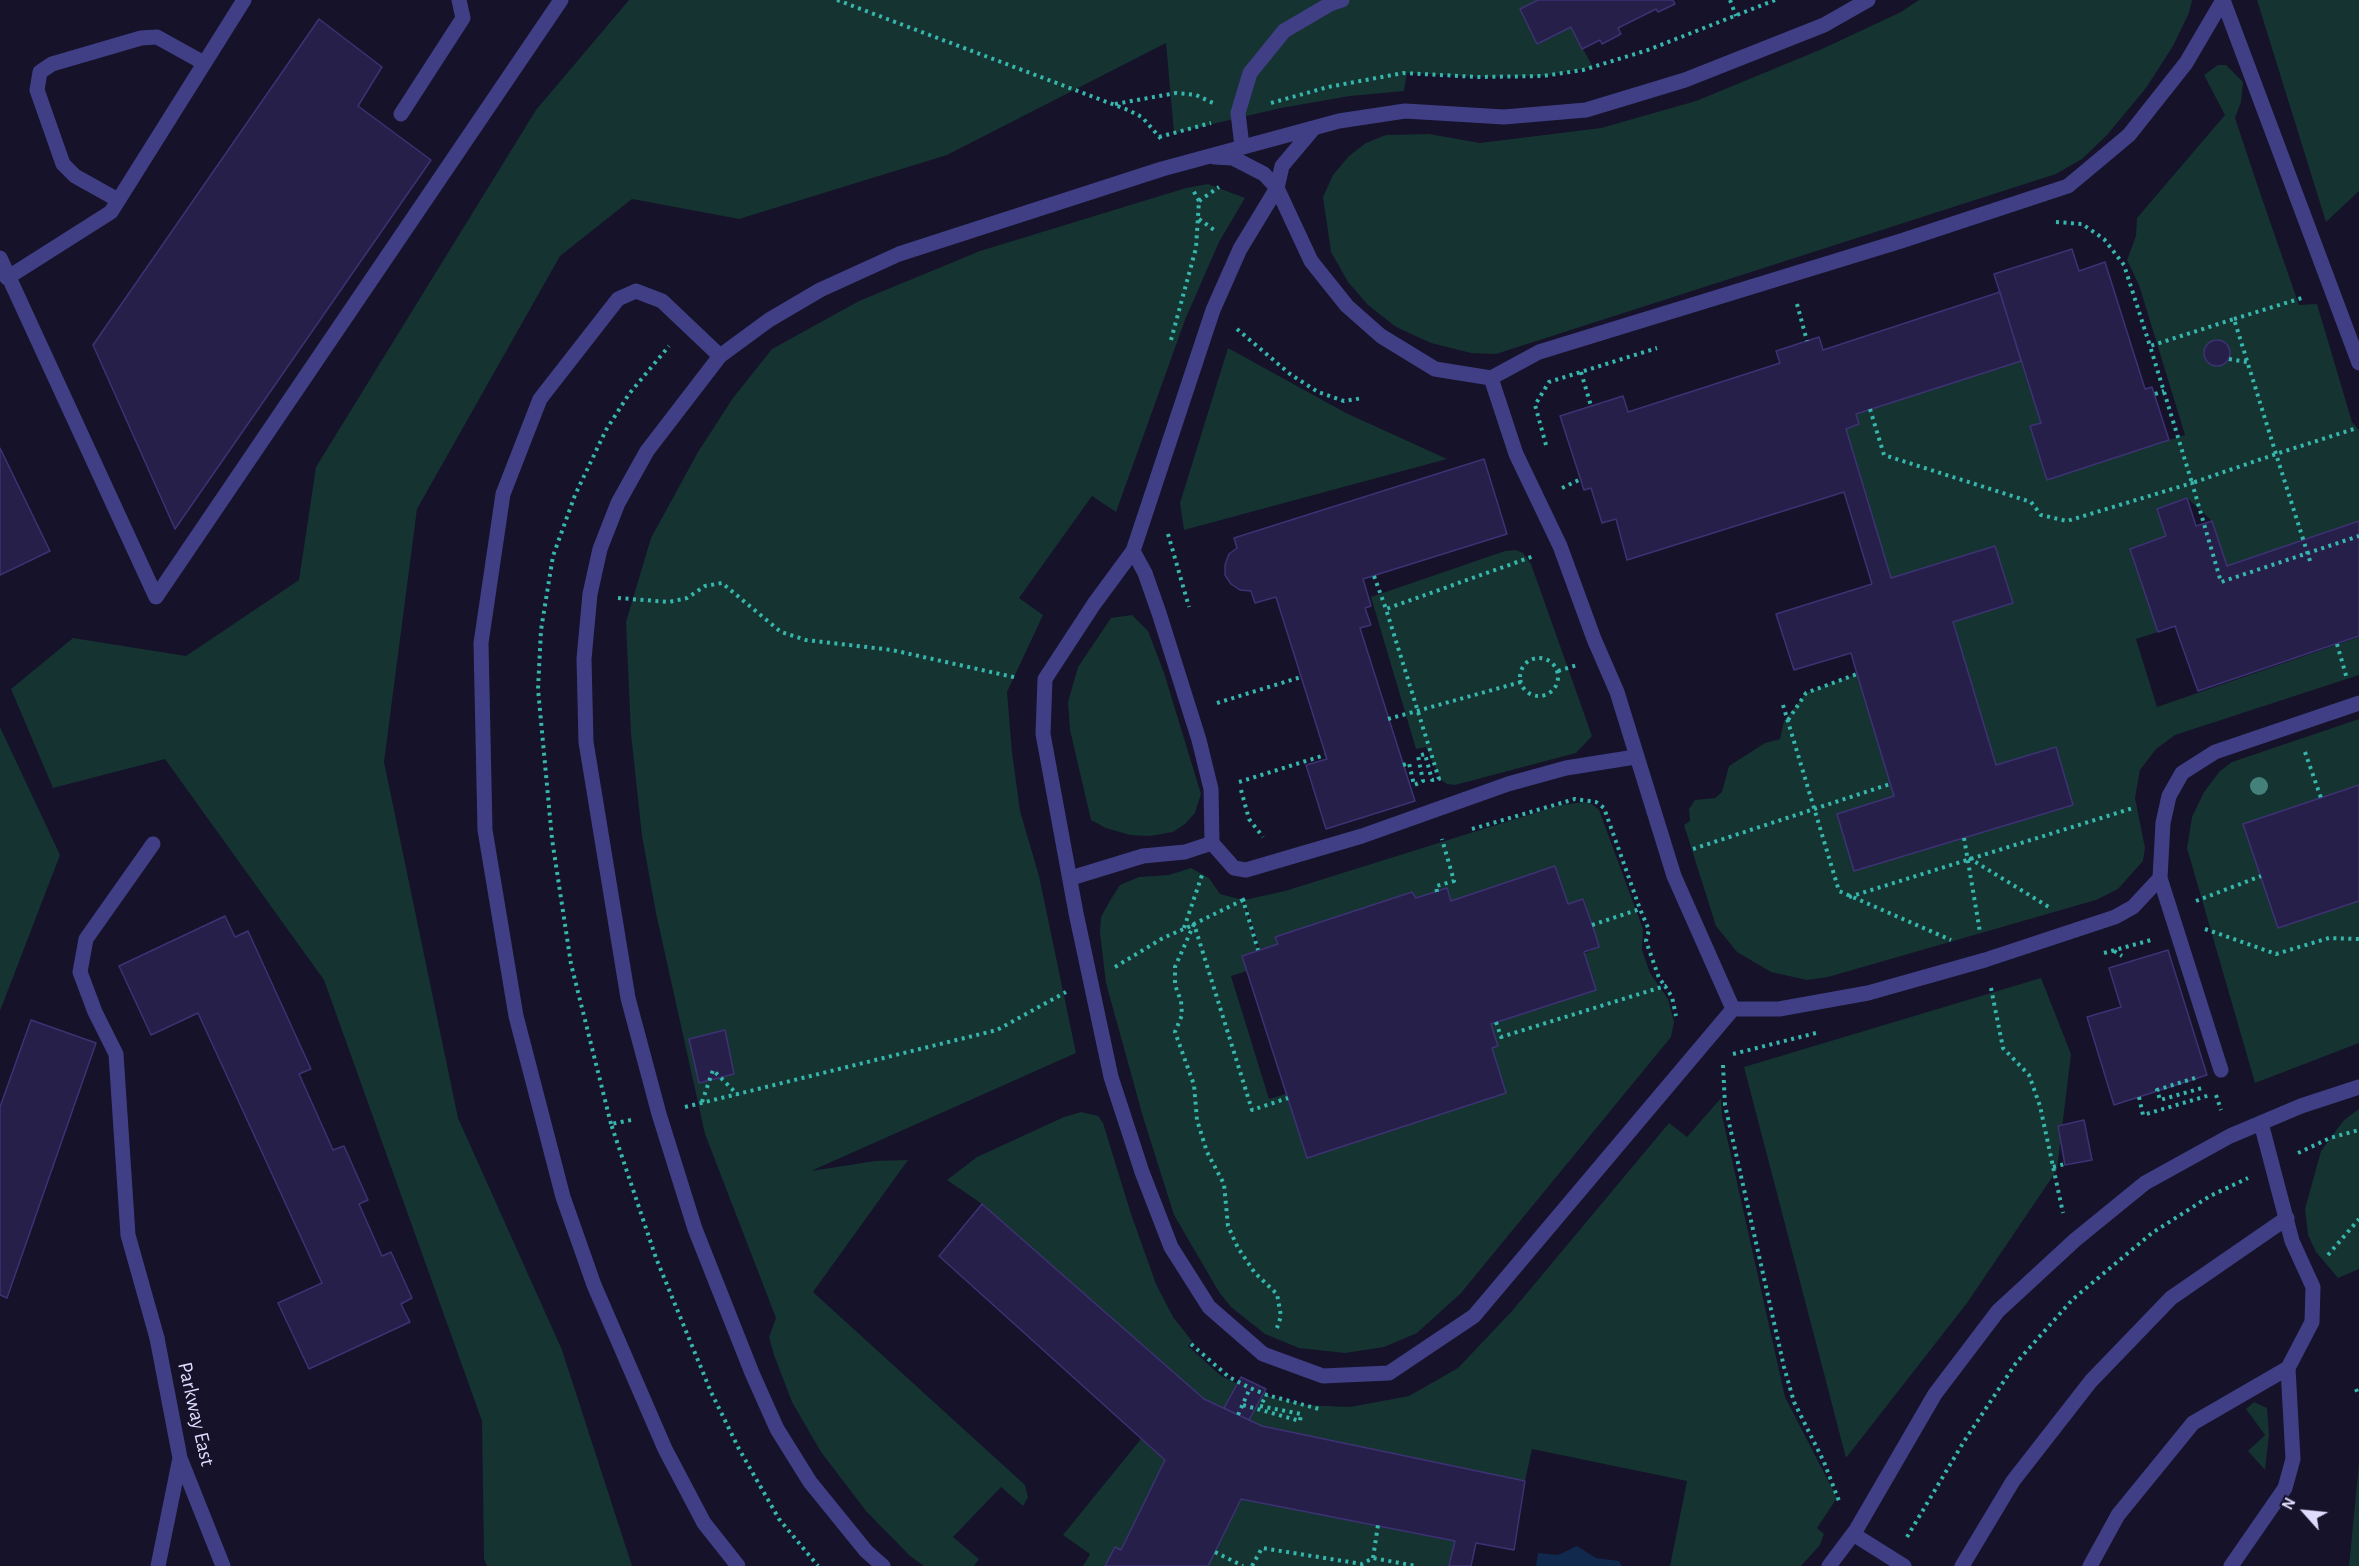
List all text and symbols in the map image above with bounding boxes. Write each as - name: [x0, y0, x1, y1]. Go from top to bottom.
- street label: Parkway East: [172, 1360, 220, 1468]
- north arrow: [2275, 1482, 2335, 1542]
- text: N: [2279, 1495, 2299, 1512]

